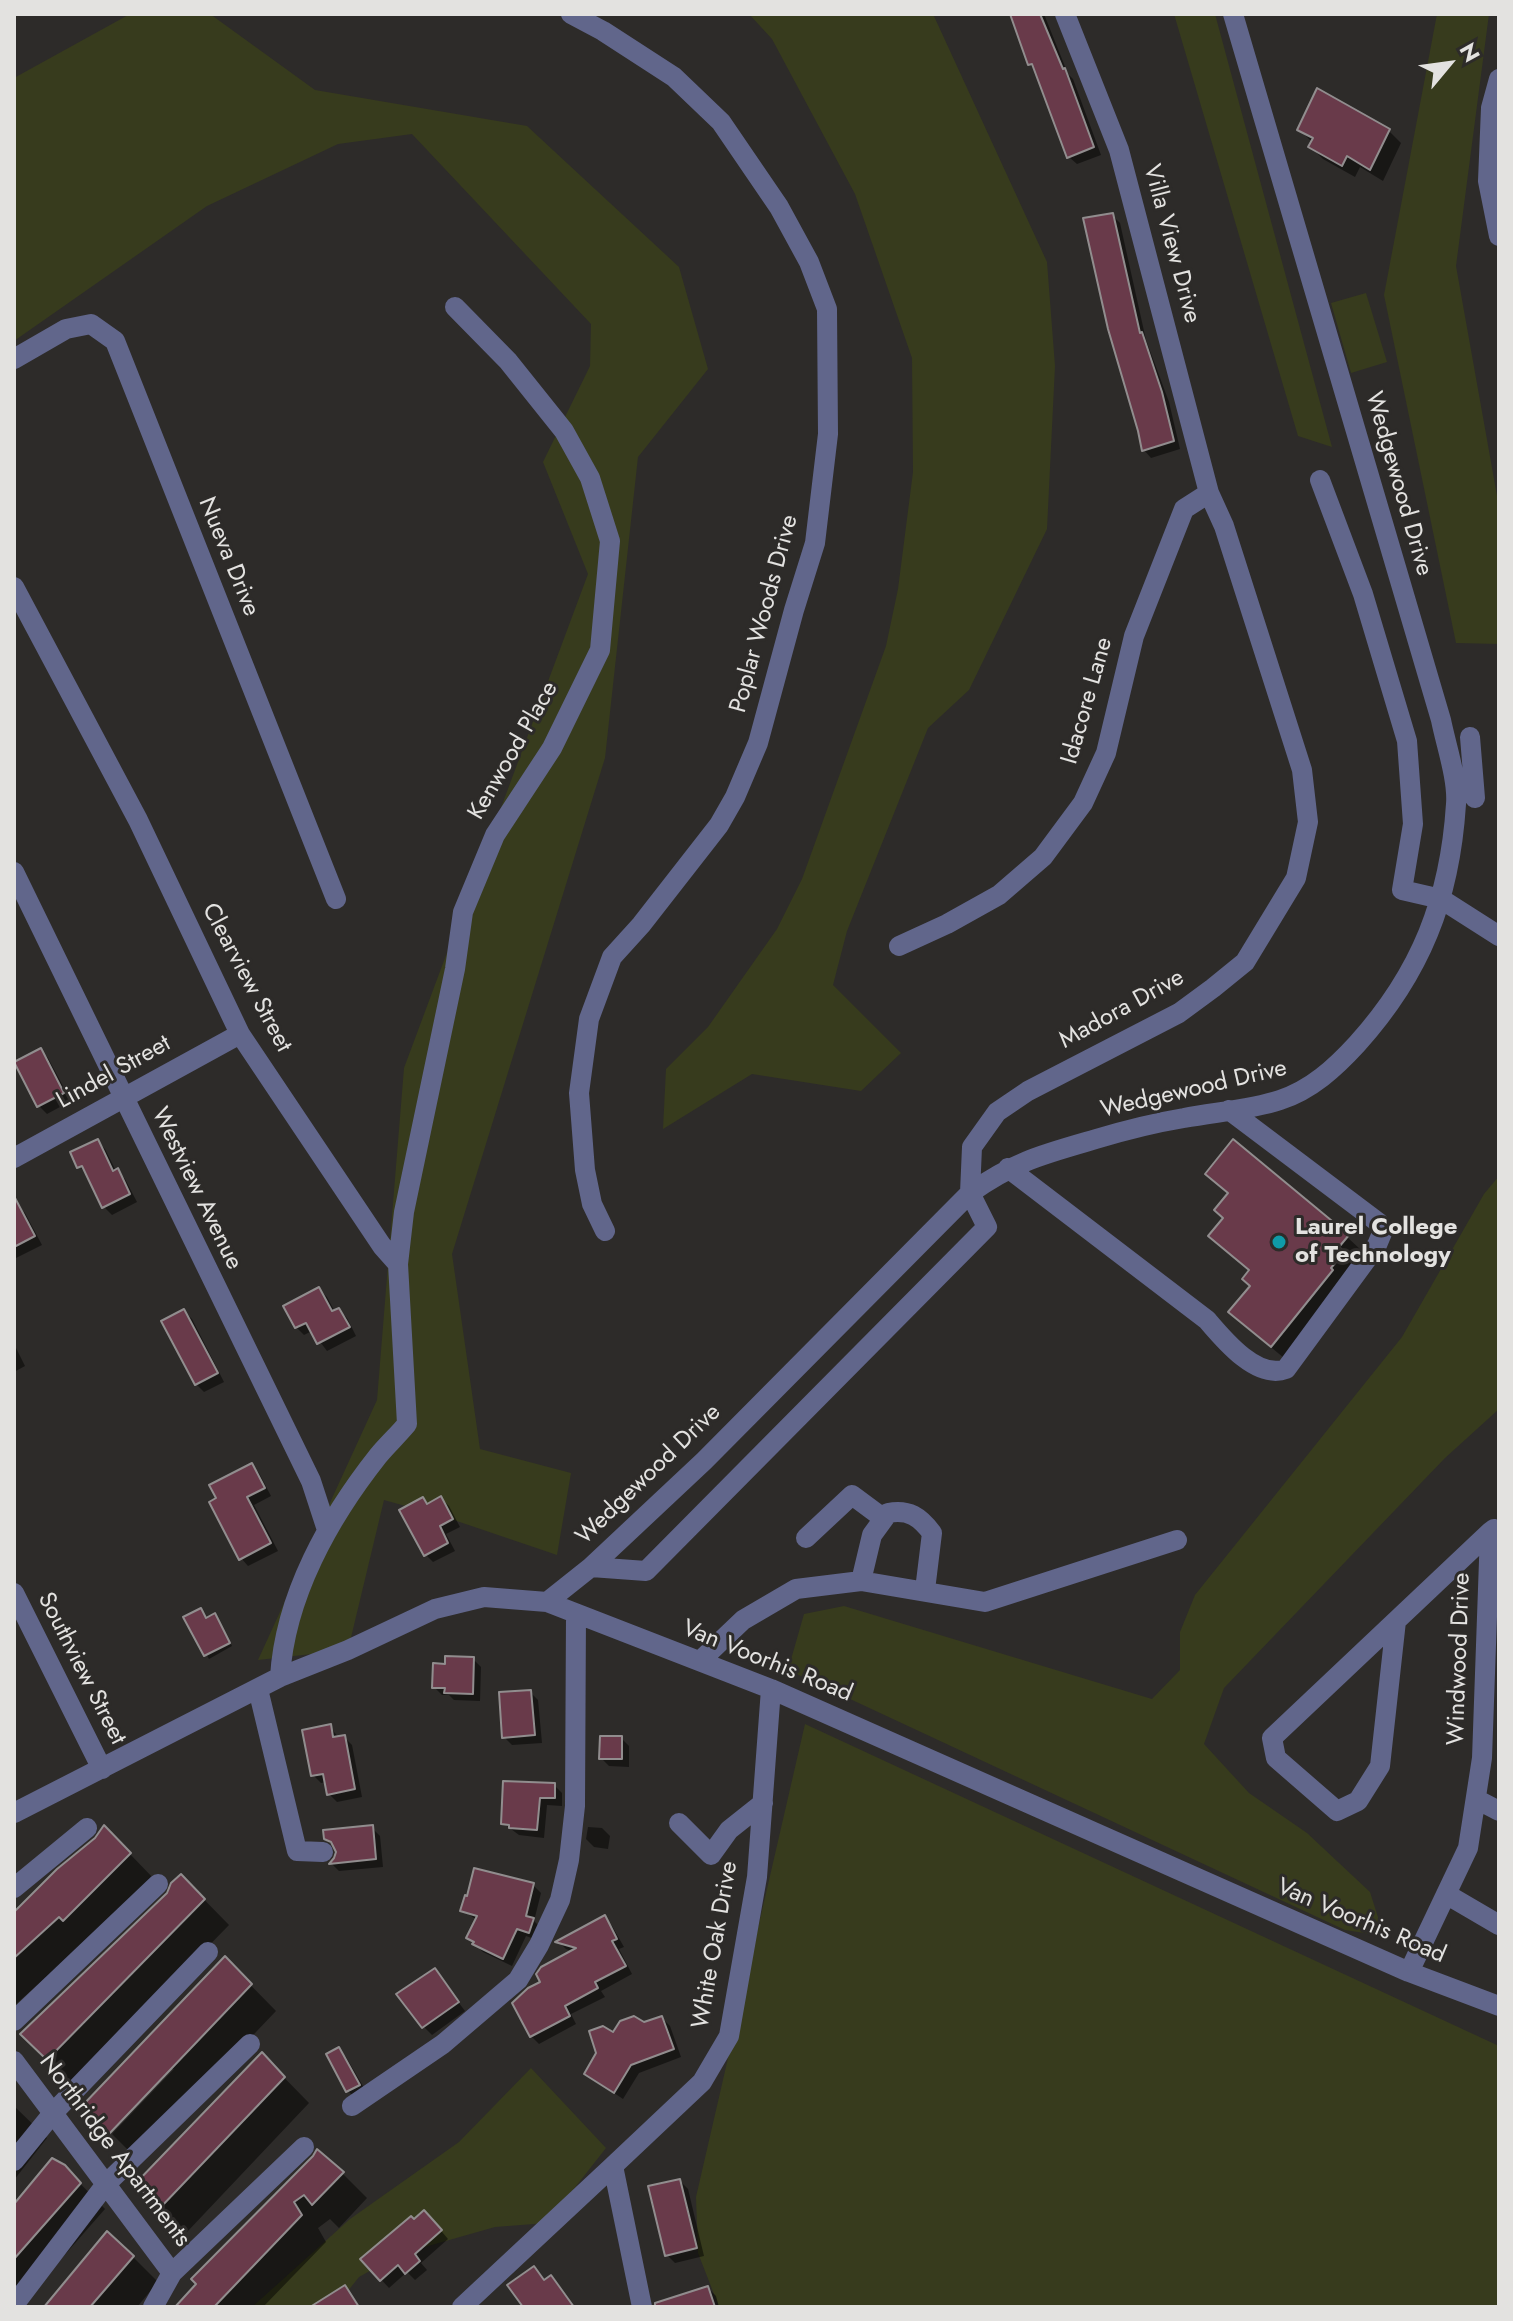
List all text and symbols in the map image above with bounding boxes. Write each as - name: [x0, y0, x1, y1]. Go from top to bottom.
- north arrow: [1409, 24, 1489, 104]
- text: N: [1452, 37, 1488, 68]
- street label: Villa View Drive: [1136, 162, 1206, 326]
- street label: Wedgewood Drive: [1358, 389, 1438, 579]
- street label: Nueva Drive: [191, 493, 265, 621]
- street label: Poplar Woods Drive: [725, 512, 805, 716]
- street label: Idacore Lane: [1056, 634, 1120, 768]
- street label: Kenwood Place: [463, 677, 565, 825]
- street label: Clearview Street: [195, 899, 297, 1057]
- street label: Madora Drive: [1055, 964, 1189, 1056]
- street label: Lindel Street: [52, 1030, 176, 1116]
- street label: Wedgewood Drive: [1098, 1055, 1290, 1125]
- street label: Westview Avenue: [144, 1103, 248, 1275]
- place label: Laurel College of Technology: [1295, 1214, 1457, 1270]
- marker: Laurel College of Technology: [1270, 1233, 1288, 1251]
- street label: Wedgewood Drive: [571, 1399, 727, 1551]
- street label: Windwood Drive: [1443, 1572, 1477, 1746]
- street label: Southview Street: [30, 1588, 132, 1750]
- street label: Van Voorhis Road: [678, 1615, 856, 1709]
- street label: White Oak Drive: [687, 1859, 745, 2031]
- street label: Van Voorhis Road: [1272, 1873, 1450, 1971]
- street label: Northridge Apartments: [32, 2049, 196, 2253]

